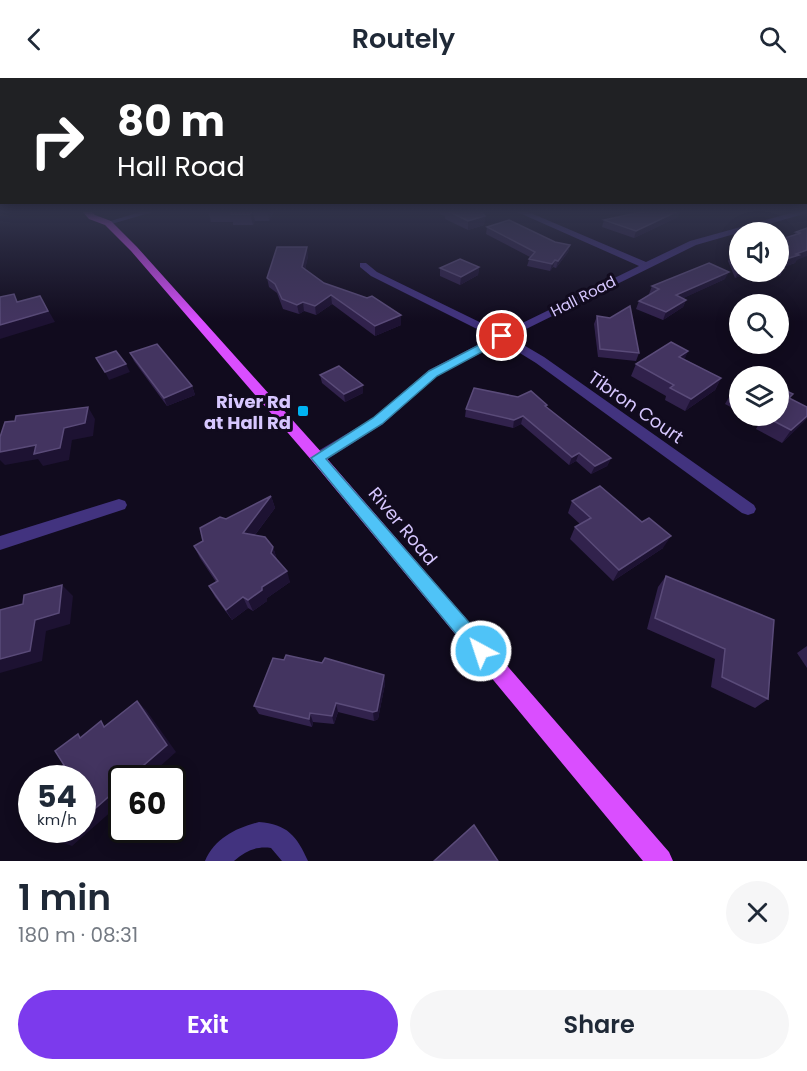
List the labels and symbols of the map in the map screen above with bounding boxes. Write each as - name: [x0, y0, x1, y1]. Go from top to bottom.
- street label: Hall Road: [547, 271, 619, 321]
- pin: [476, 310, 527, 361]
- street label: Tibron Court: [583, 365, 689, 449]
- place label: River Rd at Hall Rd: [204, 389, 291, 435]
- marker: River Rd at Hall Rd: [296, 404, 310, 418]
- street label: River Road: [363, 482, 443, 570]
- position arrow: [449, 619, 513, 683]
- speed limit sign: 60: [108, 765, 186, 843]

